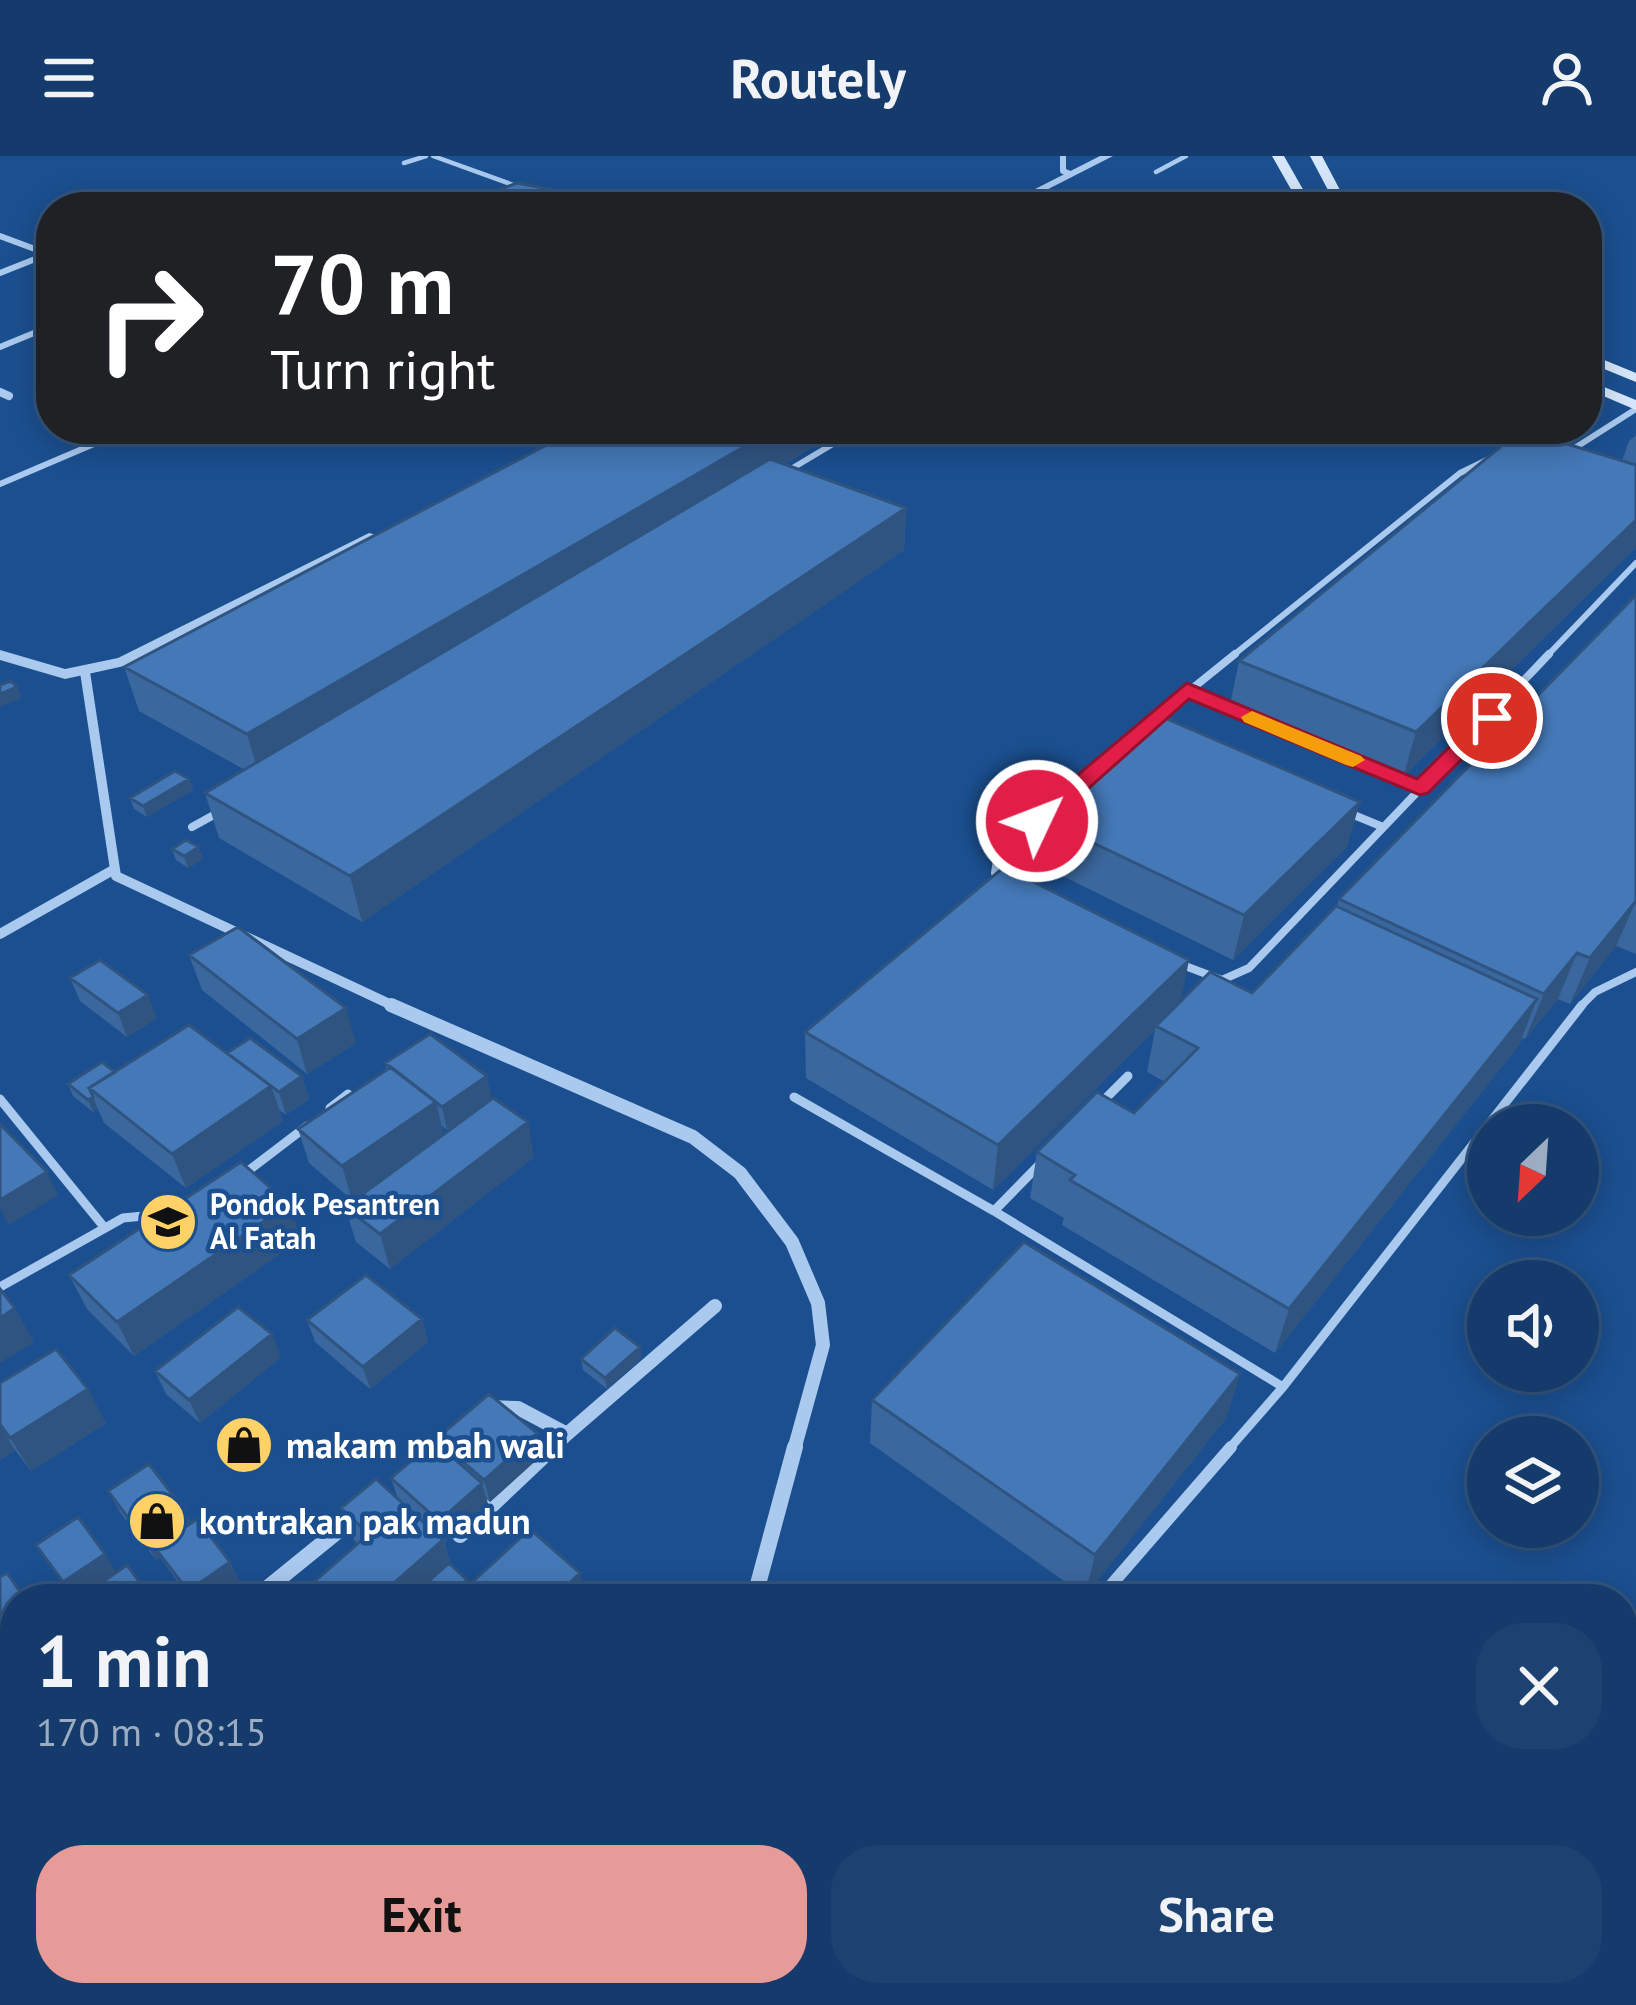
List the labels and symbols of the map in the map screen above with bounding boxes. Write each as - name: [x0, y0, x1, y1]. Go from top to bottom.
- pin: [1441, 667, 1543, 769]
- position arrow: [974, 758, 1100, 884]
- north arrow: [1467, 1104, 1599, 1236]
- place label: Pondok Pesantren Al Fatah: [210, 1184, 440, 1257]
- school or university icon: Pondok Pesantren Al Fatah: [137, 1191, 199, 1253]
- shop icon: makam mbah wali: [213, 1414, 275, 1476]
- place label: makam mbah wali: [286, 1421, 565, 1468]
- shop icon: kontrakan pak madun: [126, 1490, 188, 1552]
- place label: kontrakan pak madun: [199, 1497, 531, 1544]

